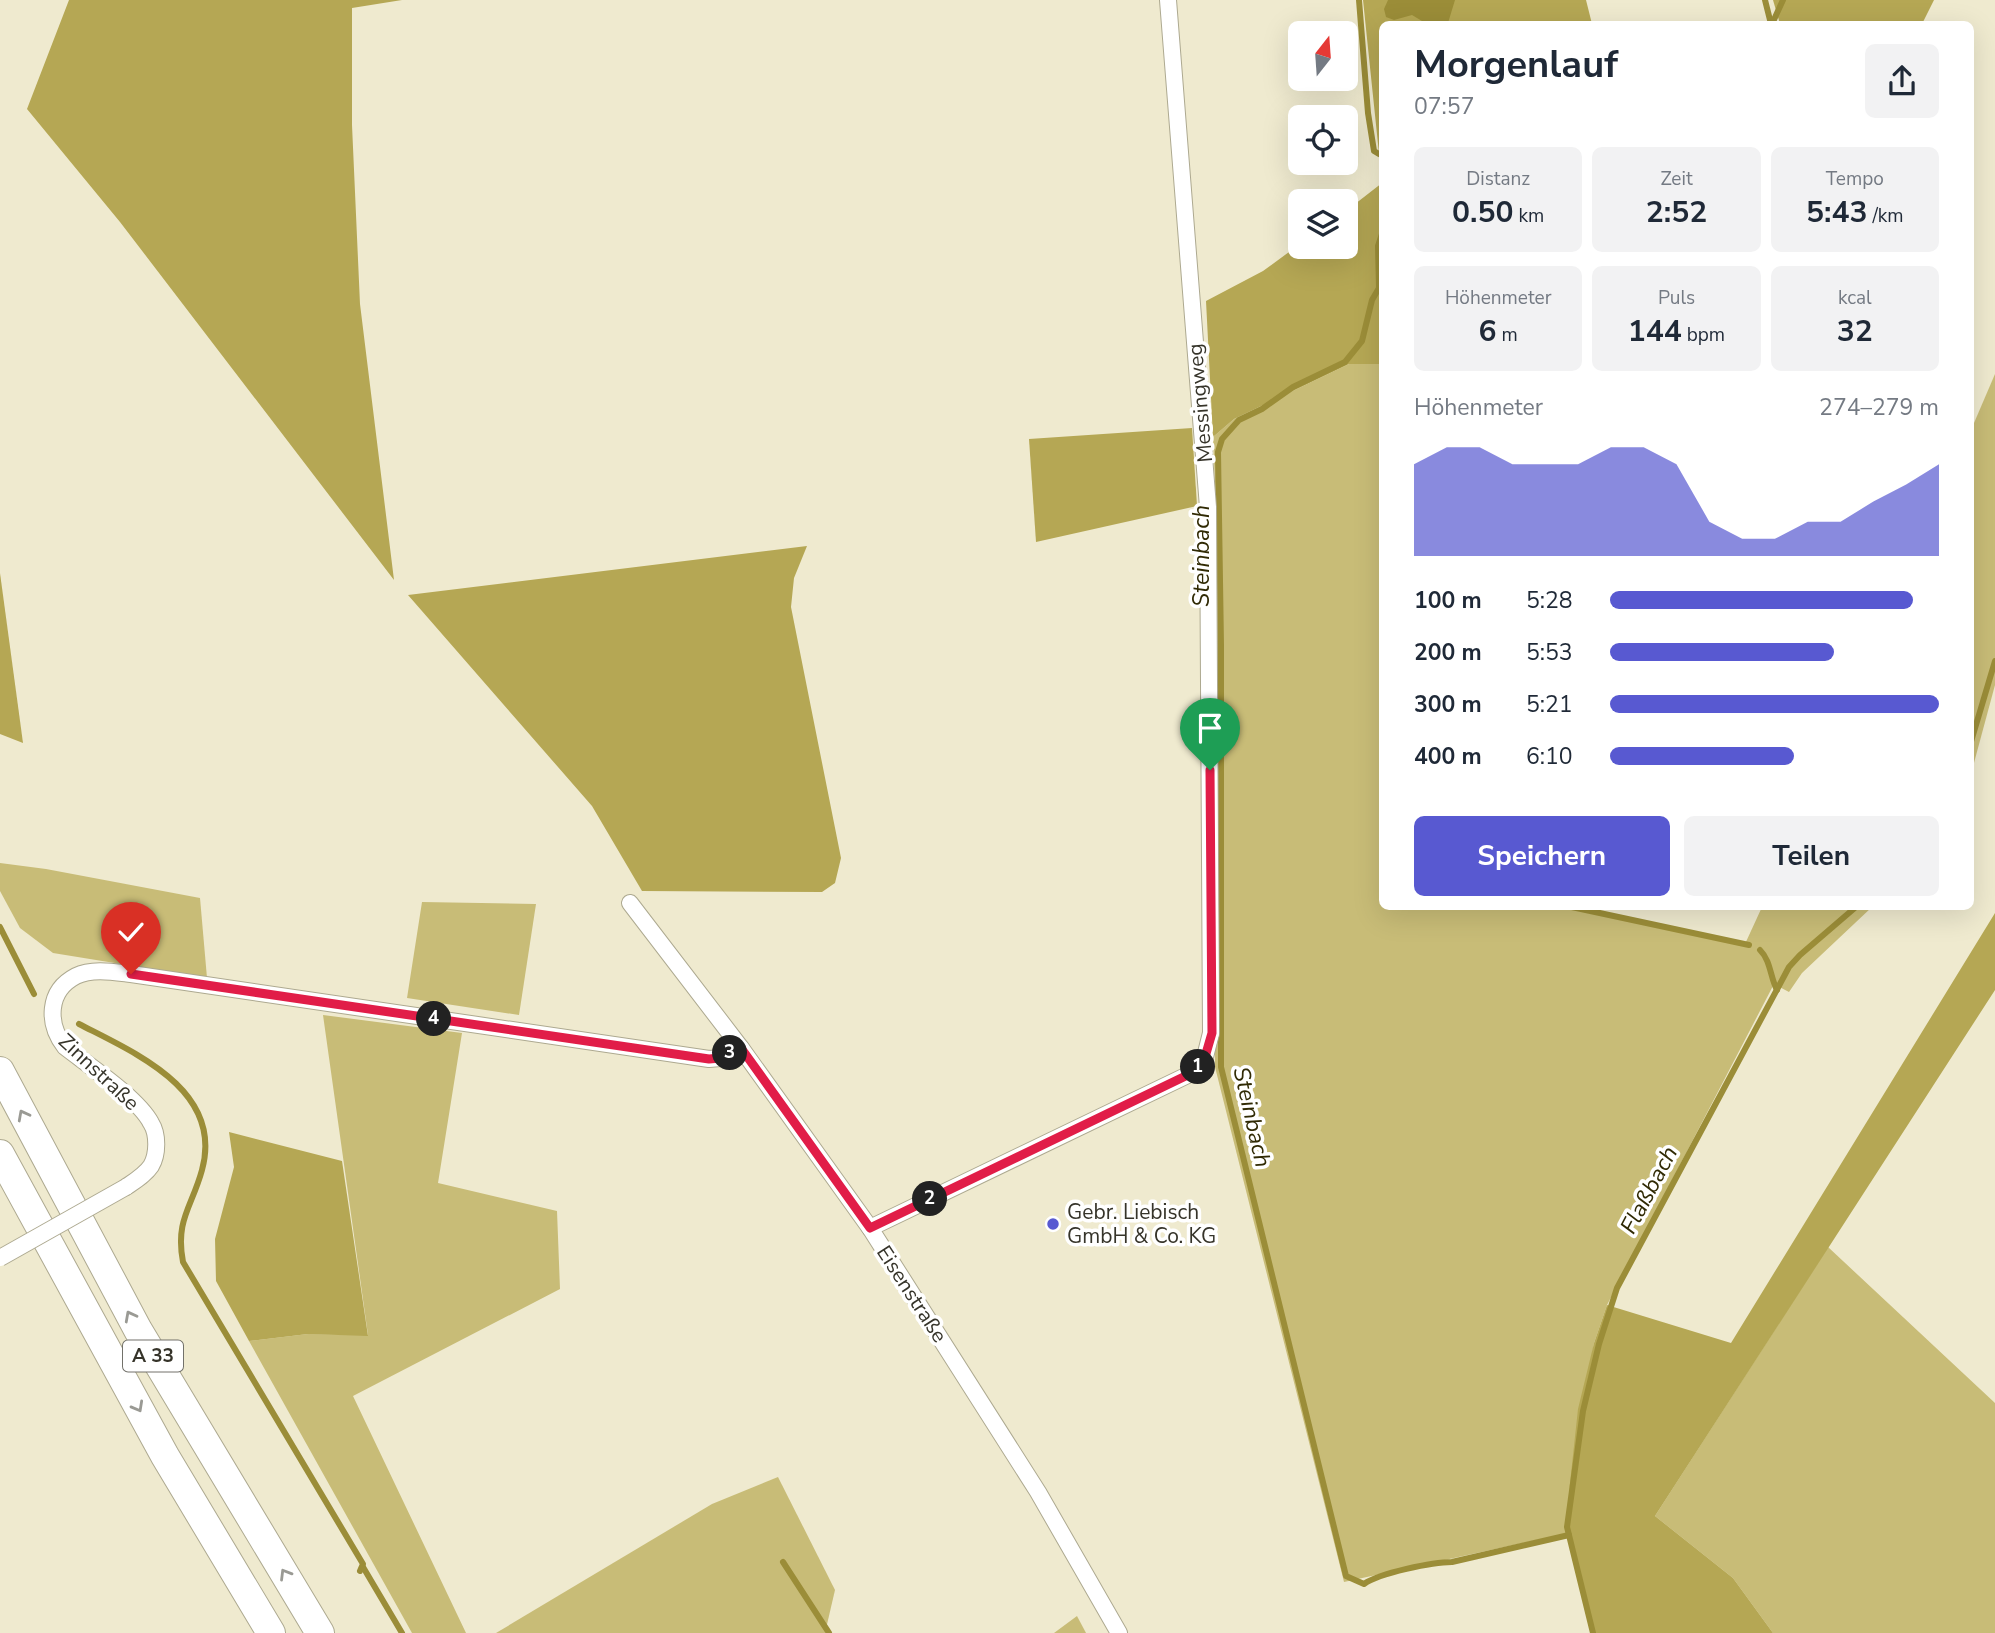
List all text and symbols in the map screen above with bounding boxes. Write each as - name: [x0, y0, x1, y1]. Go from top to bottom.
- north arrow: [1288, 21, 1358, 91]
- map controls: [1288, 21, 1358, 259]
- text: Morgenlauf: [1414, 39, 1618, 90]
- button: share: [1865, 44, 1939, 118]
- text: 07:57: [1414, 91, 1474, 122]
- button: locate: [1288, 105, 1358, 175]
- text: Distanz: [1466, 166, 1530, 192]
- text: Zeit: [1660, 166, 1693, 192]
- text: Tempo: [1826, 166, 1884, 192]
- button: layers: [1288, 189, 1358, 259]
- text: 0.50: [1452, 192, 1514, 233]
- text: 2:52: [1646, 192, 1707, 233]
- text: 5:43: [1806, 192, 1868, 233]
- text: km: [1514, 203, 1544, 229]
- text: /km: [1868, 203, 1904, 229]
- text: Höhenmeter: [1445, 285, 1551, 311]
- text: Puls: [1658, 285, 1695, 311]
- text: kcal: [1838, 285, 1872, 311]
- text: 6: [1479, 311, 1497, 352]
- text: 144: [1628, 311, 1682, 352]
- text: 32: [1837, 311, 1873, 352]
- text: m: [1497, 322, 1518, 348]
- text: bpm: [1682, 322, 1725, 348]
- street label: Messingweg: [1181, 342, 1219, 464]
- text: Höhenmeter: [1414, 392, 1543, 423]
- text: 274–279 m: [1819, 392, 1939, 423]
- water label: Steinbach: [1186, 505, 1217, 607]
- text: 100 m: [1414, 585, 1482, 616]
- text: 5:28: [1526, 585, 1573, 616]
- text: 200 m: [1414, 637, 1482, 668]
- text: 5:53: [1526, 637, 1573, 668]
- text: 300 m: [1414, 689, 1482, 720]
- text: 5:21: [1526, 689, 1573, 720]
- pin: [1180, 698, 1240, 770]
- icon: arrive: [1191, 709, 1229, 747]
- text: 400 m: [1414, 741, 1482, 772]
- text: 6:10: [1526, 741, 1573, 772]
- button: Speichern: [1414, 816, 1670, 896]
- button: Teilen: [1684, 816, 1939, 896]
- pin: [101, 902, 161, 974]
- icon: check: [112, 913, 150, 951]
- pin: 4: [416, 1002, 452, 1036]
- text: 4: [428, 1005, 439, 1031]
- street label: Zinnstraße: [52, 1027, 146, 1117]
- pin: 3: [712, 1036, 748, 1070]
- text: 3: [724, 1039, 735, 1065]
- pin: 1: [1180, 1050, 1216, 1084]
- text: 1: [1192, 1053, 1203, 1079]
- water label: Steinbach: [1225, 1064, 1279, 1170]
- one-way arrow: [18, 1110, 32, 1122]
- water label: Flaßbach: [1613, 1141, 1685, 1239]
- pin: 2: [912, 1182, 948, 1216]
- text: 2: [924, 1185, 935, 1211]
- place label: Gebr. Liebisch GmbH & Co. KG: [1067, 1198, 1216, 1250]
- marker: Gebr. Liebisch GmbH & Co. KG: [1045, 1216, 1061, 1232]
- street label: Eisenstraße: [870, 1240, 954, 1348]
- one-way arrow: [125, 1311, 138, 1323]
- road number: A 33: [123, 1340, 183, 1372]
- one-way arrow: [130, 1400, 143, 1413]
- one-way arrow: [280, 1569, 293, 1582]

